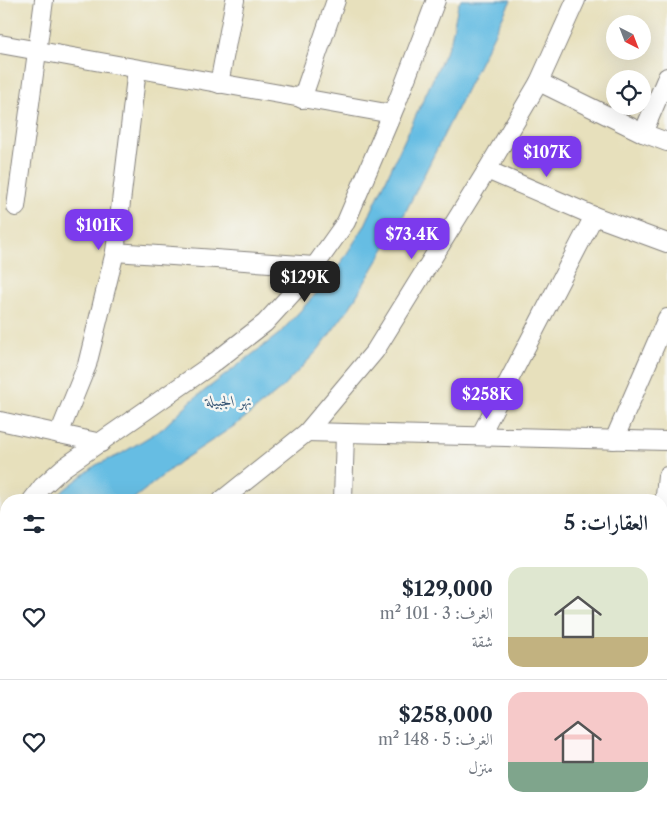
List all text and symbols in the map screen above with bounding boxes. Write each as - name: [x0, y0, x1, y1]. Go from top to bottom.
- north arrow: [606, 15, 651, 60]
- map controls: [606, 15, 651, 115]
- button: locate: [606, 70, 651, 115]
- pin: $107K: [512, 136, 582, 178]
- text: $107K: [523, 142, 571, 162]
- pin: $101K: [64, 208, 134, 251]
- text: $101K: [76, 215, 122, 235]
- pin: $73.4K: [371, 218, 453, 260]
- text: $73.4K: [385, 224, 439, 244]
- pin: $129K: [270, 260, 340, 303]
- text: $129K: [281, 267, 329, 287]
- pin: $258K: [452, 378, 522, 420]
- text: $258K: [462, 384, 512, 404]
- water label: نهر الجبيلة: [204, 391, 252, 411]
- icon: filters: [20, 510, 48, 538]
- text: العقارات: 5: [564, 510, 648, 535]
- text: $129,000: [402, 576, 493, 601]
- icon: home: [548, 587, 608, 647]
- icon: heart: [20, 603, 48, 631]
- text: الغرف: 3 · 101 m²: [380, 603, 493, 623]
- text: شقة: [472, 631, 493, 651]
- text: $258,000: [399, 702, 493, 727]
- icon: home: [548, 712, 608, 772]
- icon: heart: [20, 728, 48, 756]
- text: الغرف: 5 · 148 m²: [378, 729, 493, 749]
- text: منزل: [468, 757, 493, 777]

